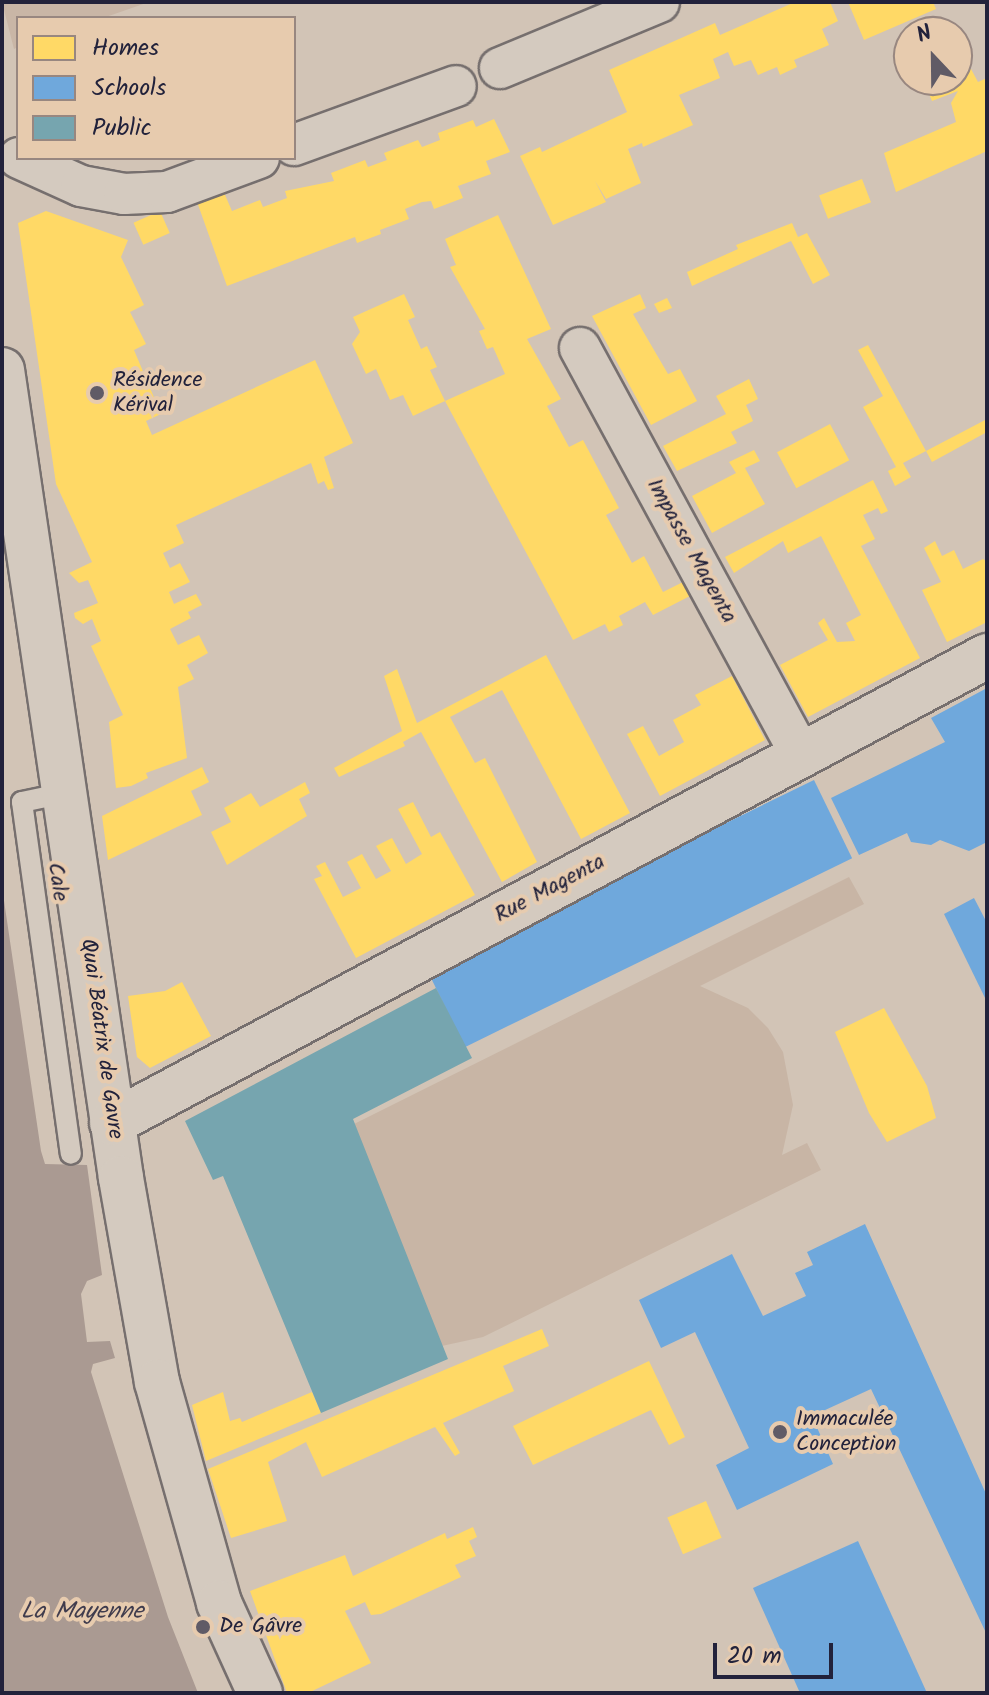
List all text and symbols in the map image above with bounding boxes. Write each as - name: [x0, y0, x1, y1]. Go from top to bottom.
- legend: [16, 16, 296, 160]
- north arrow: [893, 16, 973, 96]
- text: N: [912, 16, 938, 54]
- text: Homes: [92, 29, 159, 68]
- text: Schools: [92, 69, 166, 108]
- text: Public: [92, 109, 151, 148]
- place label: Résidence Kérival: [113, 367, 202, 418]
- marker: Résidence Kérival: [88, 384, 106, 402]
- street label: Impasse Magenta: [640, 474, 742, 628]
- street label: Rue Magenta: [491, 849, 609, 929]
- street label: Cale: [41, 861, 73, 903]
- street label: Quai Béatrix de Gavre: [74, 937, 128, 1141]
- place label: Immaculée Conception: [796, 1406, 897, 1458]
- marker: Immaculée Conception: [771, 1423, 789, 1441]
- water label: La Mayenne: [21, 1598, 143, 1626]
- place label: De Gâvre: [219, 1614, 302, 1640]
- marker: De Gâvre: [194, 1618, 212, 1636]
- scale bar: [717, 1627, 837, 1677]
- text: 20 m: [727, 1637, 782, 1676]

